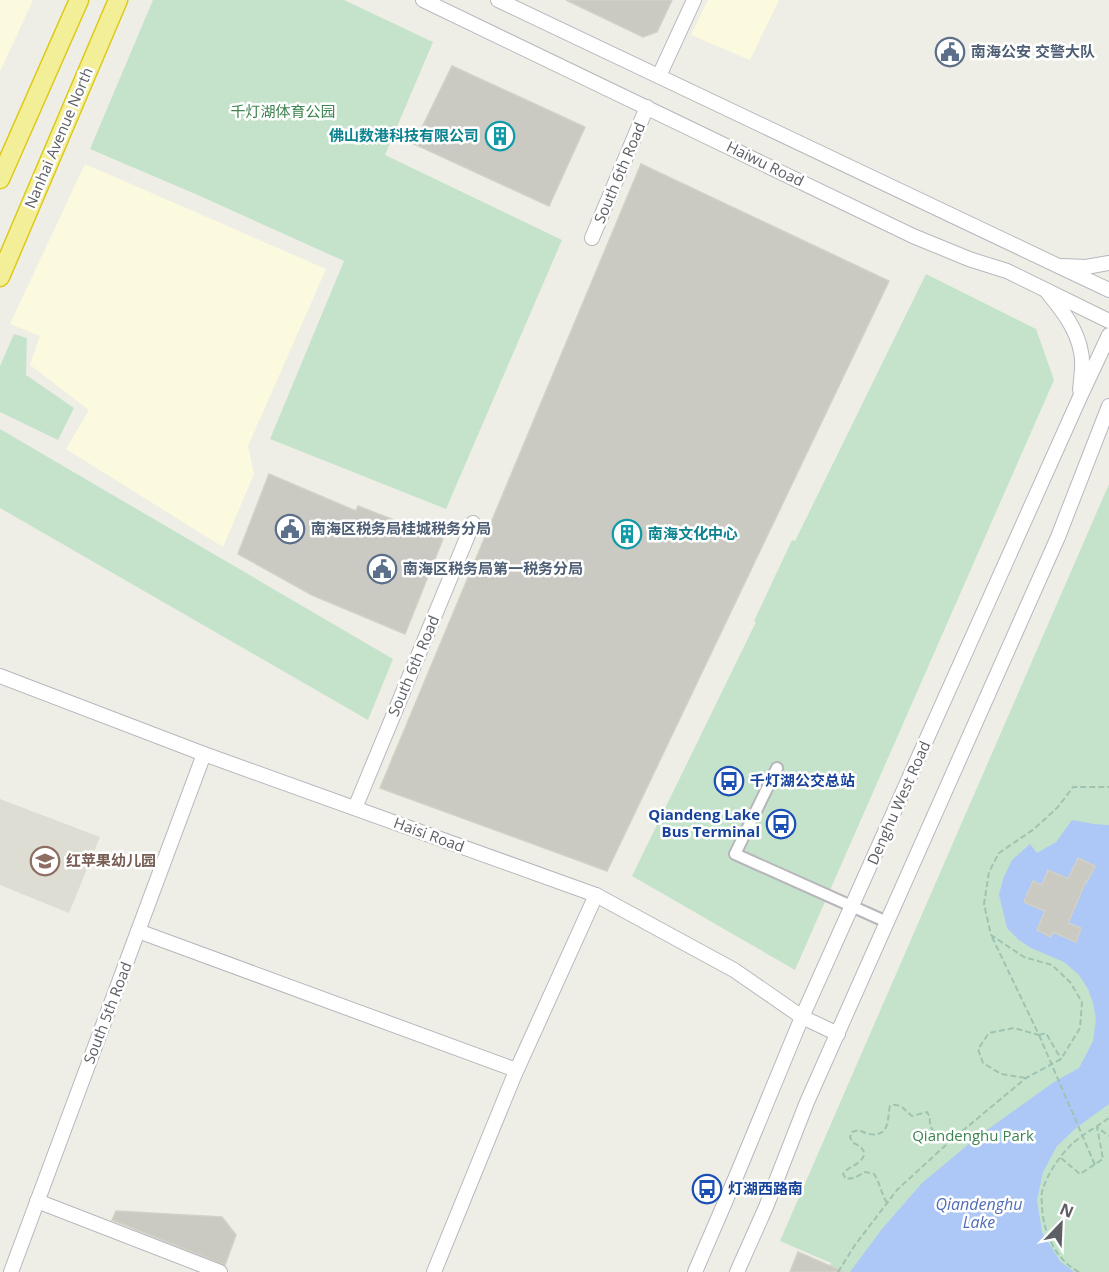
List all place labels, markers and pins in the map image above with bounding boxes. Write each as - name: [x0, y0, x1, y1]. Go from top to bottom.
- public building icon: 南海公安 交警大队: [934, 36, 966, 68]
- place label: 南海公安 交警大队: [971, 41, 1095, 61]
- building icon: 佛山数港科技有限公司: [484, 120, 516, 152]
- place label: 佛山数港科技有限公司: [329, 125, 479, 145]
- public building icon: 南海区税务局桂城税务分局: [274, 513, 306, 545]
- place label: 南海区税务局桂城税务分局: [311, 518, 491, 538]
- building icon: 南海文化中心: [611, 518, 643, 550]
- place label: 南海文化中心: [648, 523, 738, 543]
- public building icon: 南海区税务局第一税务分局: [366, 553, 398, 585]
- place label: 南海区税务局第一税务分局: [403, 558, 583, 578]
- bus stop icon: 千灯湖公交总站: [713, 765, 745, 797]
- place label: 千灯湖公交总站: [750, 770, 855, 790]
- place label: Qiandeng Lake Bus Terminal: [648, 804, 760, 841]
- bus stop icon: Qiandeng Lake Bus Terminal: [765, 808, 797, 840]
- school or university icon: 红苹果幼儿园: [29, 845, 61, 877]
- place label: 红苹果幼儿园: [66, 850, 156, 870]
- bus stop icon: 灯湖西路南: [691, 1173, 723, 1205]
- place label: 灯湖西路南: [728, 1178, 803, 1198]

